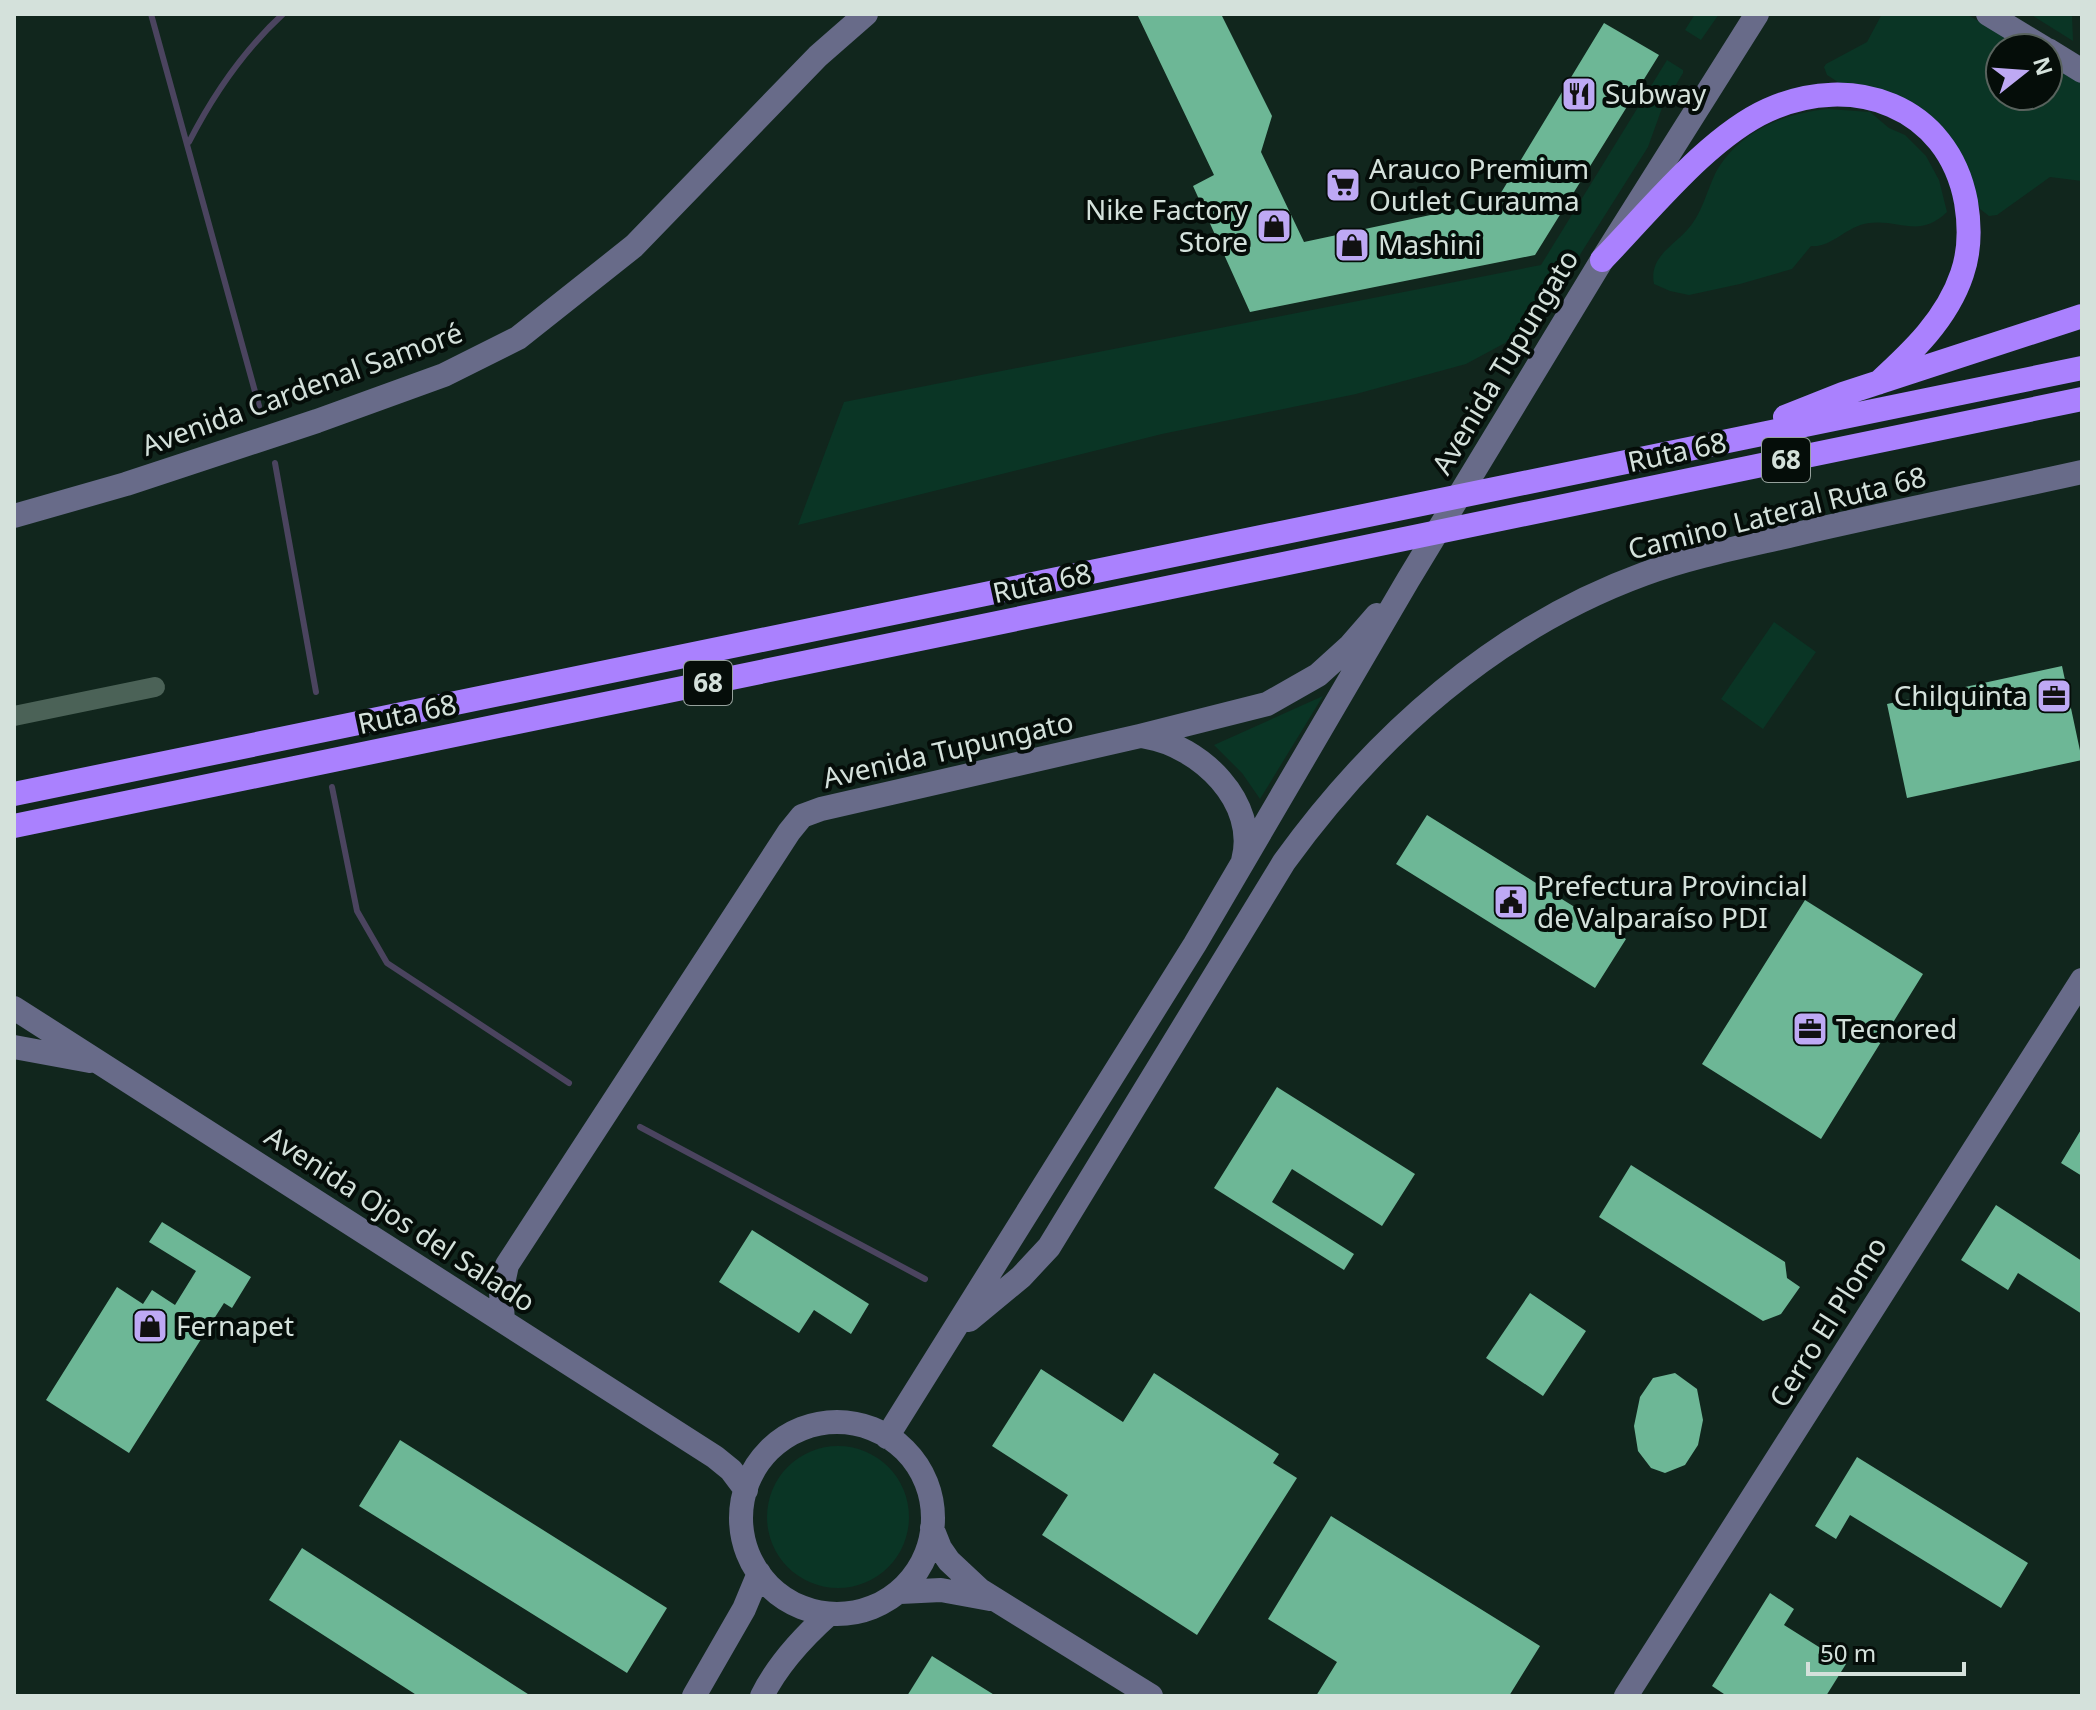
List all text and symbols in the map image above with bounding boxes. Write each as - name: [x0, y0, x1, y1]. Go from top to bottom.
- north arrow: [1984, 32, 2064, 112]
- text: N: [2027, 53, 2061, 79]
- place label: Subway: [1605, 74, 1707, 112]
- restaurant icon: Subway: [1560, 75, 1598, 113]
- place label: Arauco Premium Outlet Curauma: [1369, 149, 1589, 219]
- supermarket icon: Arauco Premium Outlet Curauma: [1324, 166, 1362, 204]
- place label: Nike Factory Store: [1085, 190, 1249, 260]
- shop icon: Nike Factory Store: [1255, 207, 1293, 245]
- place label: Mashini: [1378, 225, 1482, 263]
- shop icon: Mashini: [1333, 226, 1371, 264]
- street label: Avenida Tupungato: [1422, 242, 1586, 481]
- street label: Avenida Cardenal Samoré: [136, 312, 467, 464]
- street label: Ruta 68: [1624, 422, 1730, 480]
- road number: 68: [1762, 438, 1810, 482]
- street label: Camino Lateral Ruta 68: [1624, 457, 1930, 567]
- street label: Ruta 68: [989, 553, 1095, 611]
- road number: 68: [684, 661, 732, 705]
- place label: Chilquinta: [1894, 676, 2028, 714]
- office icon: Chilquinta: [2035, 677, 2073, 715]
- street label: Ruta 68: [354, 684, 460, 742]
- street label: Avenida Tupungato: [819, 702, 1077, 796]
- place label: Prefectura Provincial de Valparaíso PDI: [1537, 866, 1808, 936]
- public building icon: Prefectura Provincial de Valparaíso PDI: [1492, 883, 1530, 921]
- place label: Tecnored: [1836, 1009, 1957, 1047]
- office icon: Tecnored: [1791, 1010, 1829, 1048]
- street label: Avenida Ojos del Salado: [258, 1116, 543, 1320]
- street label: Cerro El Plomo: [1759, 1229, 1895, 1414]
- place label: Fernapet: [176, 1306, 294, 1344]
- shop icon: Fernapet: [131, 1307, 169, 1345]
- scale bar: [1808, 1626, 1964, 1676]
- text: 50 m: [1820, 1636, 1876, 1669]

